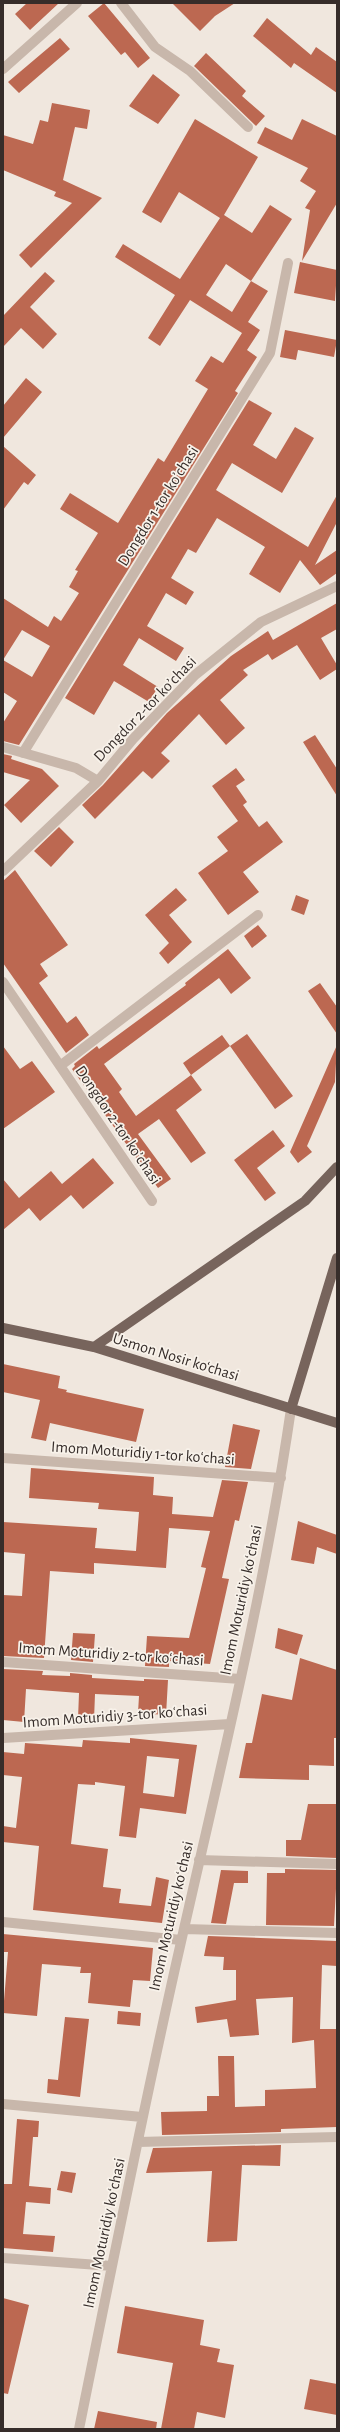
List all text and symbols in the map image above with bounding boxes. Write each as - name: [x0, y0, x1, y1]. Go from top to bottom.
- street label: Dongdor 1-tor koʼchasi: [115, 443, 201, 569]
- street label: Dongdor 2-tor koʼchasi: [91, 653, 199, 765]
- street label: Dongdor 2-tor koʼchasi: [72, 1063, 164, 1187]
- street label: Usmon Nosir ko‘chasi: [111, 1330, 241, 1384]
- street label: Imom Moturidiy 1-tor koʻchasi: [51, 1439, 235, 1468]
- street label: Imom Moturidiy koʻchasi: [217, 1523, 266, 1677]
- street label: Imom Moturidiy 2-tor koʻchasi: [18, 1640, 204, 1669]
- street label: Imom Moturidiy 3-tor koʻchasi: [22, 1702, 208, 1731]
- street label: Imom Moturidiy koʻchasi: [146, 1840, 197, 1993]
- street label: Imom Moturidiy koʻchasi: [80, 2156, 129, 2310]

